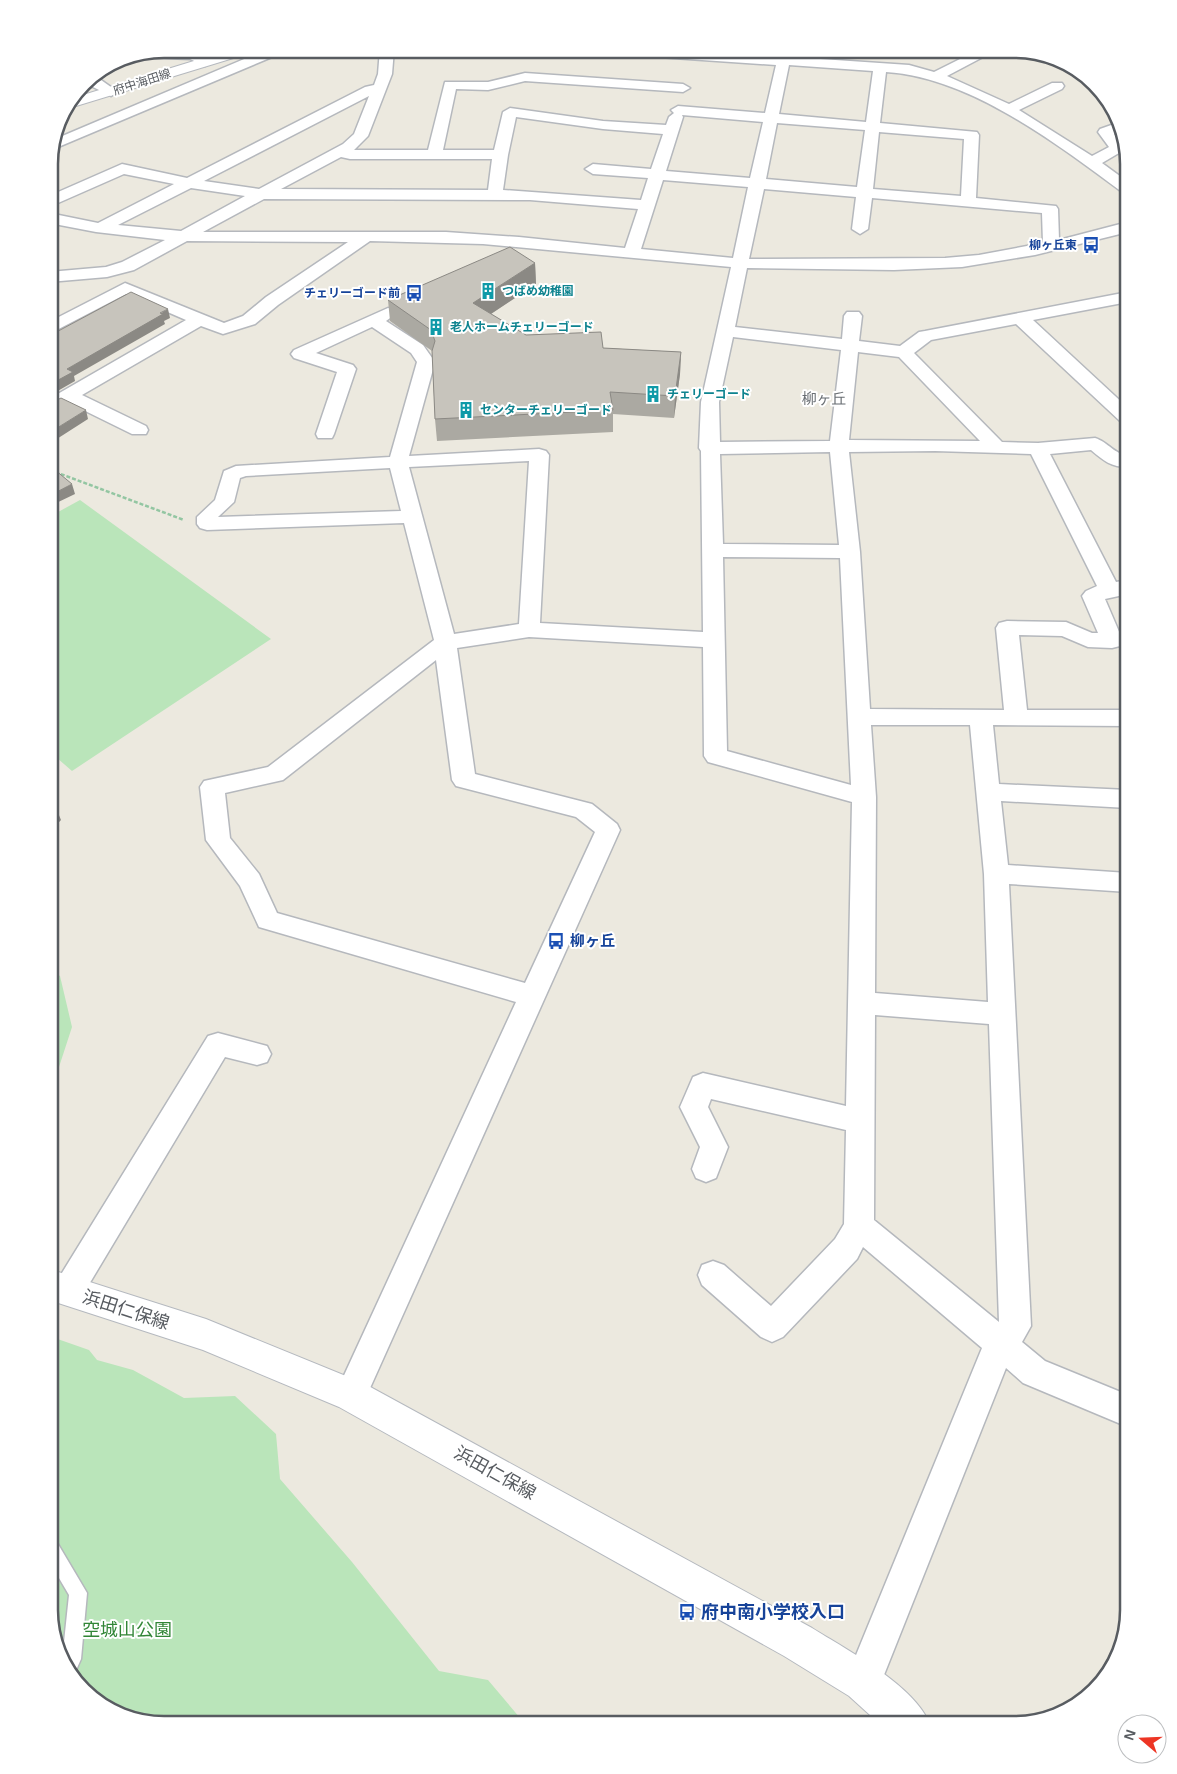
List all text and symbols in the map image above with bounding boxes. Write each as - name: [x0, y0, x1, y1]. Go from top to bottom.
- street label: 府中海田線: [111, 66, 173, 98]
- bus stop icon: 柳ヶ丘東: [1081, 235, 1101, 255]
- place label: 柳ヶ丘東: [1029, 238, 1077, 252]
- building icon: つばめ幼稚園: [478, 281, 498, 301]
- bus stop icon: チェリーゴード前: [404, 283, 424, 303]
- place label: つばめ幼稚園: [502, 284, 574, 298]
- place label: チェリーゴード前: [304, 286, 400, 300]
- building icon: 老人ホームチェリーゴード: [426, 317, 446, 337]
- place label: 老人ホームチェリーゴード: [450, 320, 594, 334]
- building icon: チェリーゴード: [643, 384, 663, 404]
- place label: チェリーゴード: [667, 387, 751, 401]
- district label: 柳ヶ丘: [801, 390, 847, 407]
- building icon: センターチェリーゴード: [456, 400, 476, 420]
- place label: センターチェリーゴード: [480, 403, 612, 417]
- bus stop icon: 柳ヶ丘: [546, 931, 566, 951]
- place label: 柳ヶ丘: [570, 932, 615, 949]
- street label: 浜田仁保線: [80, 1287, 172, 1333]
- street label: 浜田仁保線: [451, 1442, 539, 1504]
- bus stop icon: 府中南小学校入口: [677, 1602, 697, 1622]
- place label: 府中南小学校入口: [701, 1602, 845, 1622]
- park label: 空城山公園: [82, 1620, 172, 1640]
- north arrow: [1117, 1714, 1167, 1764]
- text: N: [1120, 1727, 1139, 1742]

